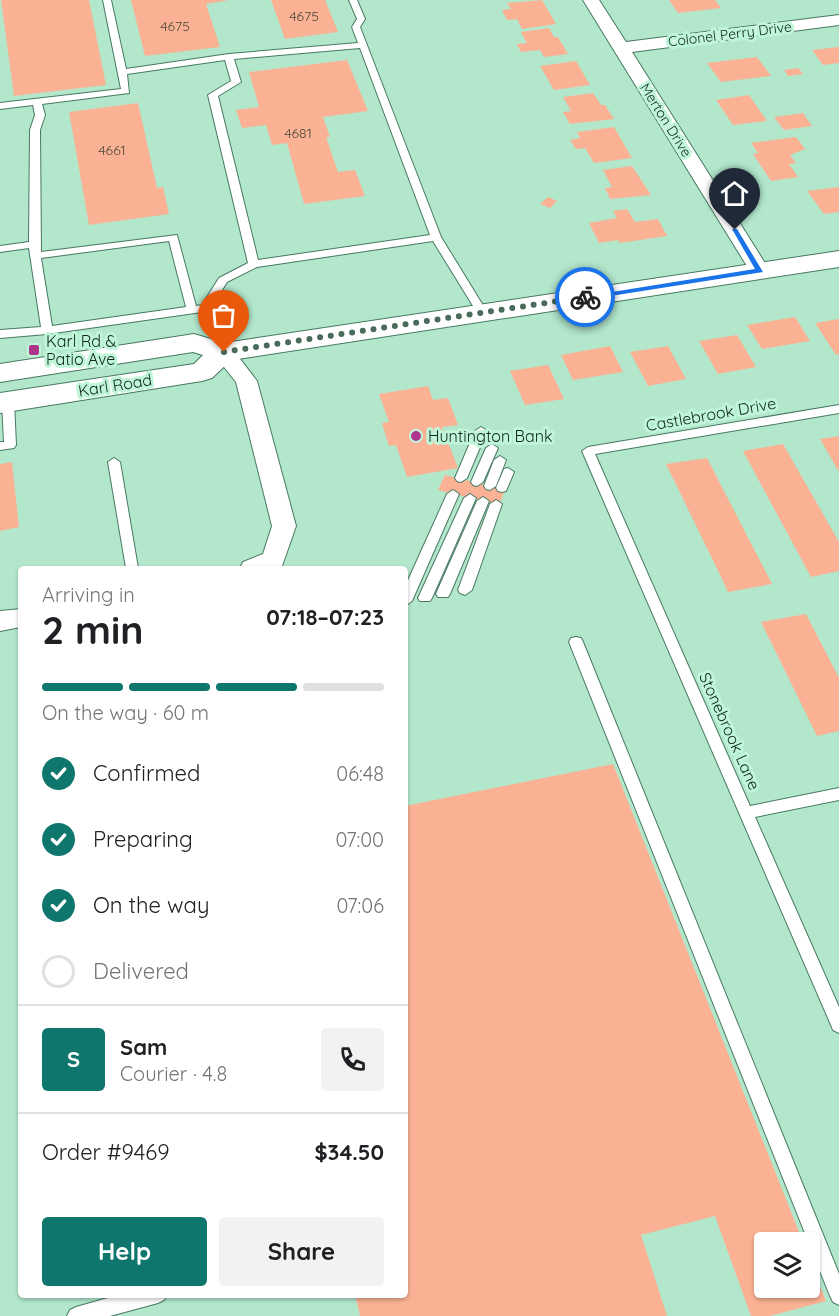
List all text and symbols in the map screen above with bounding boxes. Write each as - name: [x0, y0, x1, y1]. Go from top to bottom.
- house number: 4675: [289, 7, 319, 25]
- house number: 4675: [160, 17, 190, 35]
- street label: Colonel Perry Drive: [667, 17, 793, 51]
- street label: Merton Drive: [636, 80, 696, 160]
- house number: 4681: [284, 124, 312, 142]
- house number: 4661: [98, 141, 126, 159]
- pin: [709, 168, 760, 230]
- icon: home: [718, 177, 751, 210]
- courier: [555, 267, 615, 327]
- icon: bike: [569, 281, 602, 314]
- pin: [198, 290, 249, 352]
- icon: bag: [207, 299, 240, 332]
- place label: Karl Rd & Patio Ave: [46, 331, 116, 369]
- marker: Karl Rd & Patio Ave: [27, 343, 41, 357]
- street label: Karl Road: [77, 369, 153, 401]
- street label: Castlebrook Drive: [644, 393, 778, 435]
- place label: Huntington Bank: [428, 426, 553, 446]
- marker: Huntington Bank: [409, 429, 423, 443]
- text: Arriving in: [42, 582, 135, 607]
- text: 07:18–07:23: [266, 603, 384, 631]
- text: 2 min: [42, 605, 144, 654]
- street label: Stonebrook Lane: [695, 669, 765, 793]
- text: On the way · 60 m: [42, 700, 209, 725]
- icon: check: [42, 757, 75, 790]
- text: Confirmed: [93, 759, 200, 787]
- text: 06:48: [336, 761, 384, 786]
- icon: check: [42, 823, 75, 856]
- text: Preparing: [93, 825, 193, 853]
- text: 07:00: [335, 827, 384, 852]
- icon: check: [42, 889, 75, 922]
- text: On the way: [93, 891, 209, 919]
- text: 07:06: [337, 893, 384, 918]
- text: Delivered: [93, 957, 189, 985]
- button: phone: [321, 1028, 384, 1091]
- text: Sam: [120, 1033, 167, 1061]
- text: S: [67, 1045, 80, 1073]
- text: Courier · 4.8: [120, 1061, 227, 1086]
- text: Order #9469: [42, 1138, 169, 1166]
- text: $34.50: [314, 1138, 384, 1166]
- button: Help: [42, 1217, 207, 1286]
- button: Share: [219, 1217, 384, 1286]
- map controls: [754, 1232, 820, 1298]
- button: layers: [754, 1232, 820, 1298]

